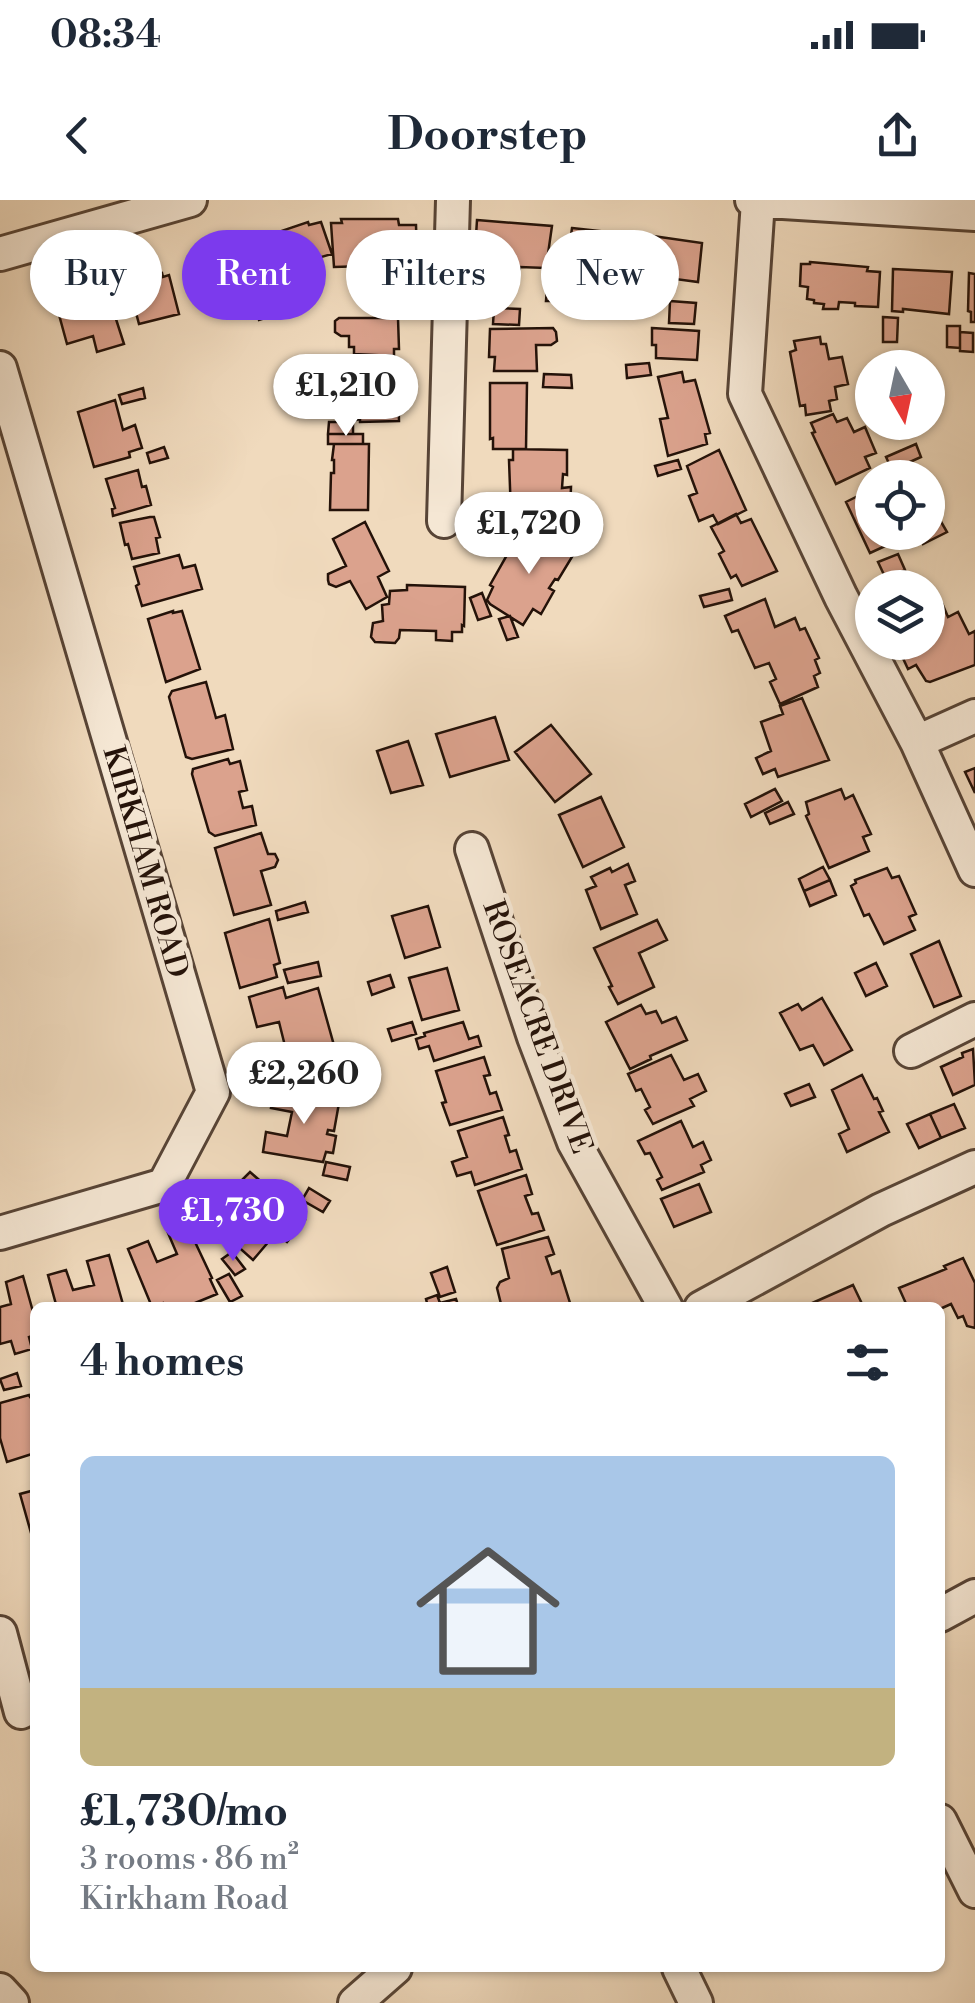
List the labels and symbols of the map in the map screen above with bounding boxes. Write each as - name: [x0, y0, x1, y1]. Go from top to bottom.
- north arrow: [855, 350, 945, 440]
- pin: £1,210: [265, 354, 427, 439]
- pin: £1,720: [448, 492, 610, 577]
- street label: KIRKHAM ROAD: [94, 742, 196, 982]
- street label: ROSEACRE DRIVE: [474, 895, 600, 1159]
- pin: £2,260: [223, 1042, 385, 1127]
- pin: £1,730: [152, 1179, 314, 1264]

